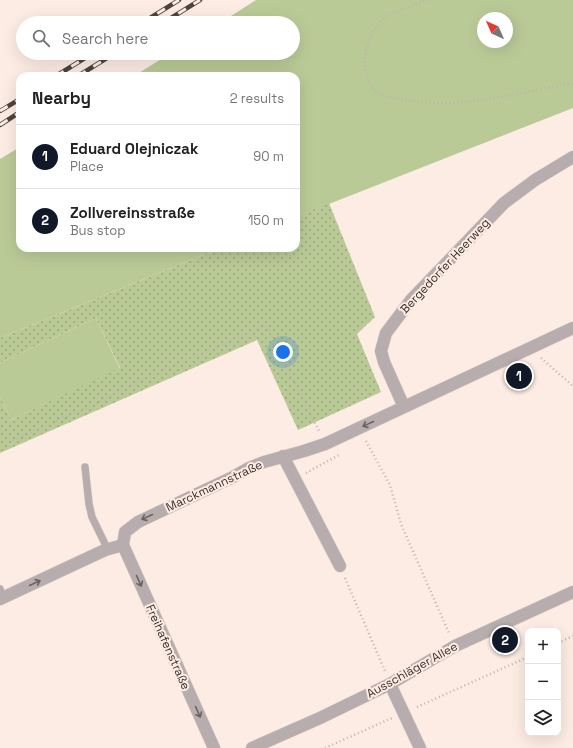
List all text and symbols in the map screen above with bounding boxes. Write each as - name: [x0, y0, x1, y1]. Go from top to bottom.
- north arrow: [477, 12, 513, 48]
- search box: [16, 16, 300, 60]
- icon: search: [30, 27, 52, 49]
- text: Search here: [62, 29, 148, 48]
- text: Nearby: [32, 87, 91, 109]
- text: 2 results: [230, 90, 284, 107]
- text: Eduard Olejniczak: [70, 139, 198, 158]
- text: 1: [42, 148, 48, 165]
- text: 90 m: [253, 148, 284, 165]
- text: Place: [70, 158, 104, 175]
- text: Zollvereinsstraße: [70, 203, 195, 222]
- text: 2: [41, 212, 49, 229]
- text: 150 m: [248, 212, 284, 229]
- street label: Bergedorfer Heerweg: [397, 215, 493, 317]
- text: Bus stop: [70, 222, 126, 239]
- your location: [273, 342, 293, 362]
- pin: 1: [506, 361, 532, 391]
- one-way arrow: [363, 421, 375, 428]
- street label: Marckmannstraße: [163, 457, 265, 515]
- one-way arrow: [141, 514, 153, 521]
- one-way arrow: [136, 575, 143, 587]
- one-way arrow: [29, 578, 41, 586]
- street label: Freihafenstraße: [142, 602, 194, 692]
- pin: 2: [492, 625, 518, 655]
- map controls: [525, 628, 561, 736]
- button: +: [525, 628, 561, 664]
- street label: Ausschläger Allee: [364, 638, 460, 702]
- button: −: [525, 664, 561, 700]
- button: layers: [525, 700, 561, 736]
- one-way arrow: [195, 706, 202, 718]

